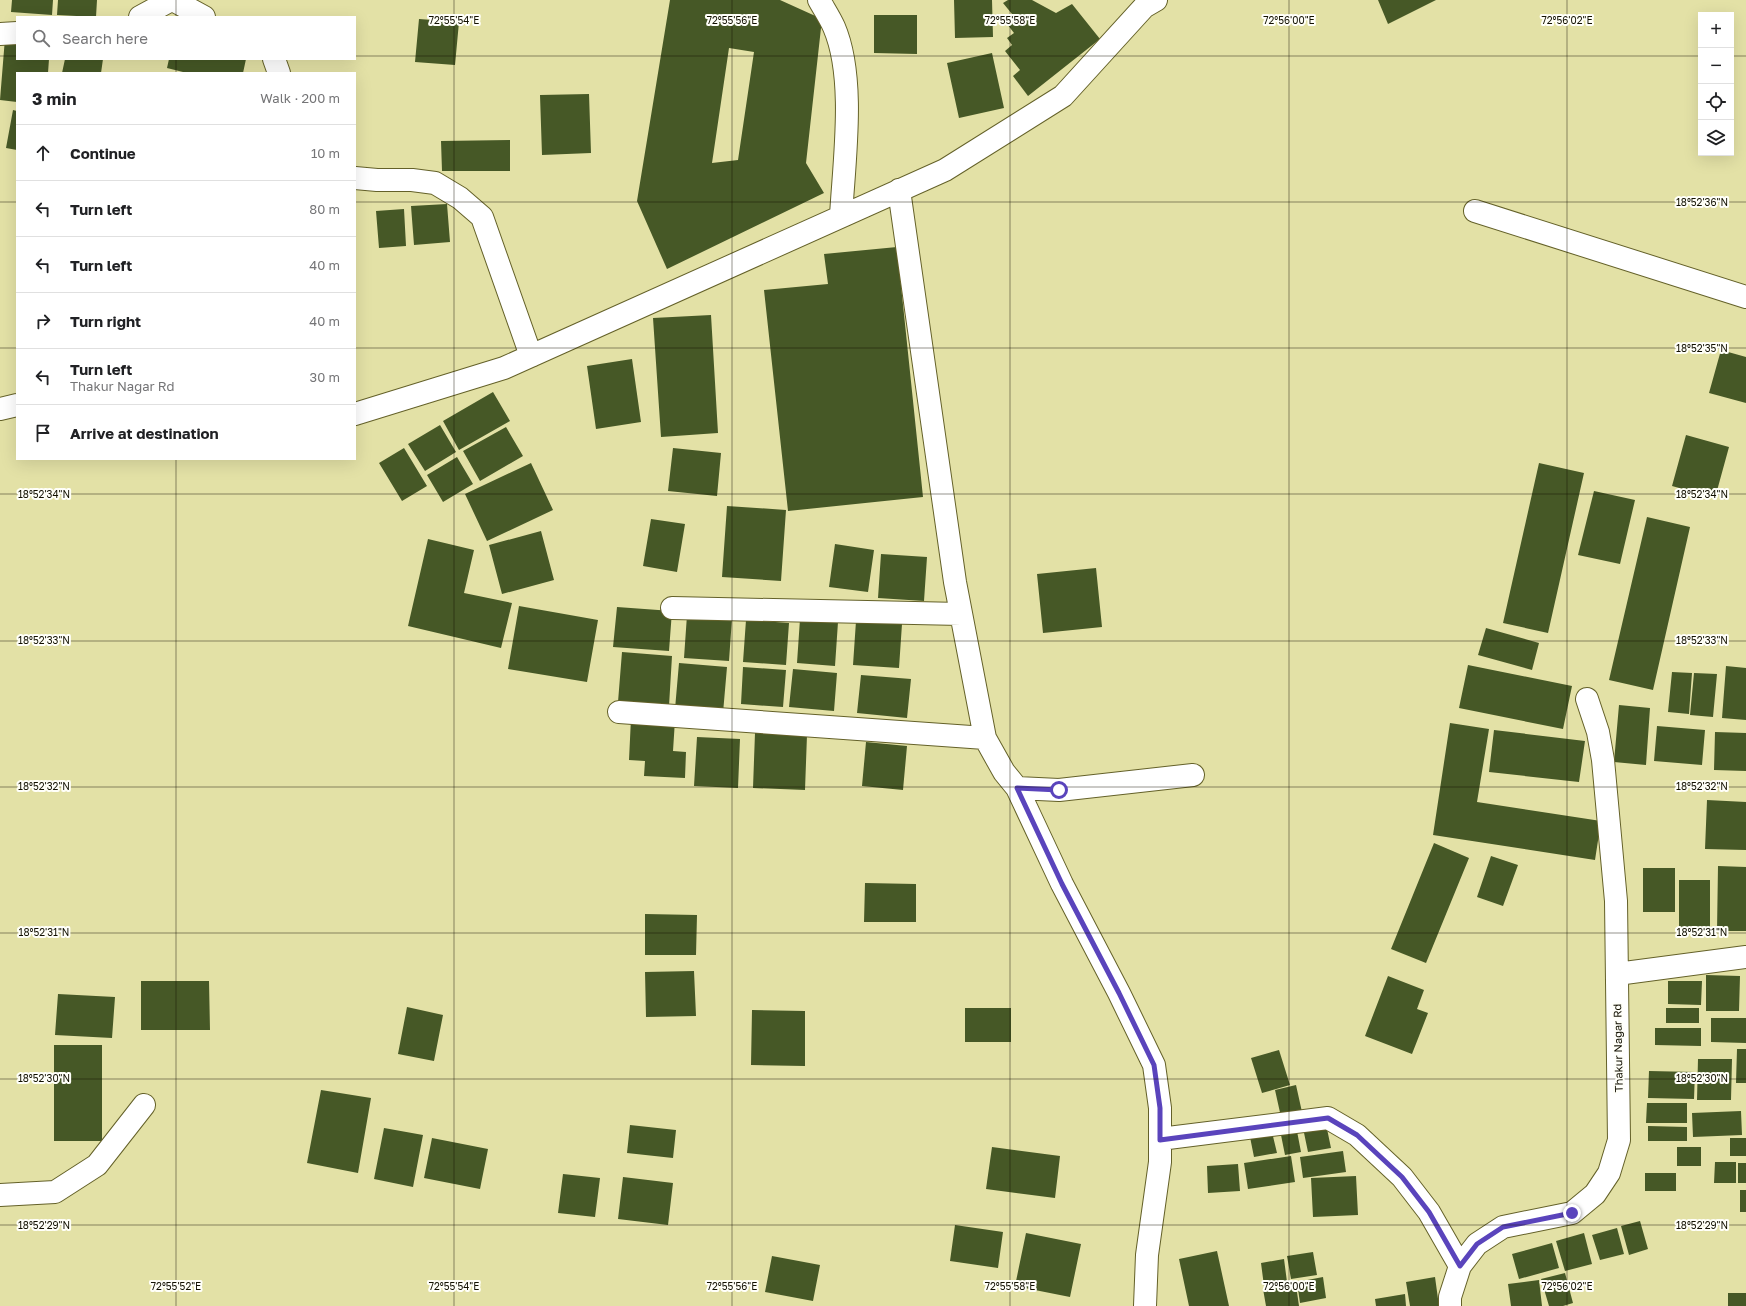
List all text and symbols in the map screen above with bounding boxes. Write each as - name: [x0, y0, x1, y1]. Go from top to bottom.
- map controls: [1698, 12, 1734, 156]
- button: +: [1698, 12, 1734, 48]
- text: 72°55'54"E: [429, 14, 479, 26]
- text: 72°55'56"E: [707, 14, 757, 26]
- text: 72°55'58"E: [985, 14, 1035, 26]
- text: 72°56'00"E: [1263, 14, 1315, 26]
- text: 72°56'02"E: [1541, 14, 1593, 26]
- search box: [16, 16, 356, 60]
- icon: search: [30, 27, 52, 49]
- text: Search here: [62, 29, 148, 47]
- button: −: [1698, 48, 1734, 84]
- button: locate: [1698, 84, 1734, 120]
- text: 3 min: [32, 88, 76, 109]
- text: Walk · 200 m: [260, 90, 340, 106]
- button: layers: [1698, 120, 1734, 156]
- icon: ahead: [32, 142, 54, 164]
- text: Continue: [70, 144, 136, 162]
- text: 10 m: [311, 145, 340, 161]
- text: 18°52'36"N: [1676, 196, 1728, 208]
- icon: left: [32, 198, 54, 220]
- text: Turn left: [70, 200, 132, 218]
- text: 80 m: [309, 201, 340, 217]
- icon: left: [32, 254, 54, 276]
- text: Turn left: [70, 256, 132, 274]
- text: 40 m: [309, 257, 340, 273]
- icon: right: [32, 310, 54, 332]
- text: Turn right: [70, 312, 141, 330]
- text: 40 m: [309, 313, 340, 329]
- text: 18°52'35"N: [1676, 342, 1728, 354]
- text: Turn left: [70, 360, 132, 378]
- icon: left: [32, 366, 54, 388]
- text: 30 m: [310, 369, 340, 385]
- text: Thakur Nagar Rd: [70, 378, 175, 394]
- icon: arrive: [32, 422, 54, 444]
- text: Arrive at destination: [70, 424, 219, 442]
- text: 18°52'34"N: [18, 488, 70, 500]
- text: 18°52'34"N: [1676, 488, 1728, 500]
- text: 18°52'33"N: [18, 634, 70, 646]
- text: 18°52'33"N: [1676, 634, 1728, 646]
- text: 18°52'32"N: [18, 780, 70, 792]
- text: 18°52'32"N: [1676, 780, 1728, 792]
- route start: [1050, 781, 1068, 799]
- text: 18°52'31"N: [19, 926, 69, 938]
- text: 18°52'31"N: [1677, 926, 1727, 938]
- street label: Thakur Nagar Rd: [1610, 1004, 1625, 1092]
- text: 18°52'30"N: [18, 1072, 70, 1084]
- text: 18°52'30"N: [1676, 1072, 1728, 1084]
- route end: [1563, 1204, 1581, 1222]
- text: 18°52'29"N: [18, 1219, 70, 1231]
- text: 18°52'29"N: [1676, 1219, 1728, 1231]
- text: 72°55'52"E: [151, 1280, 201, 1292]
- text: 72°55'54"E: [429, 1280, 479, 1292]
- text: 72°55'56"E: [707, 1280, 757, 1292]
- text: 72°55'58"E: [985, 1280, 1035, 1292]
- text: 72°56'00"E: [1263, 1280, 1315, 1292]
- text: 72°56'02"E: [1541, 1280, 1593, 1292]

